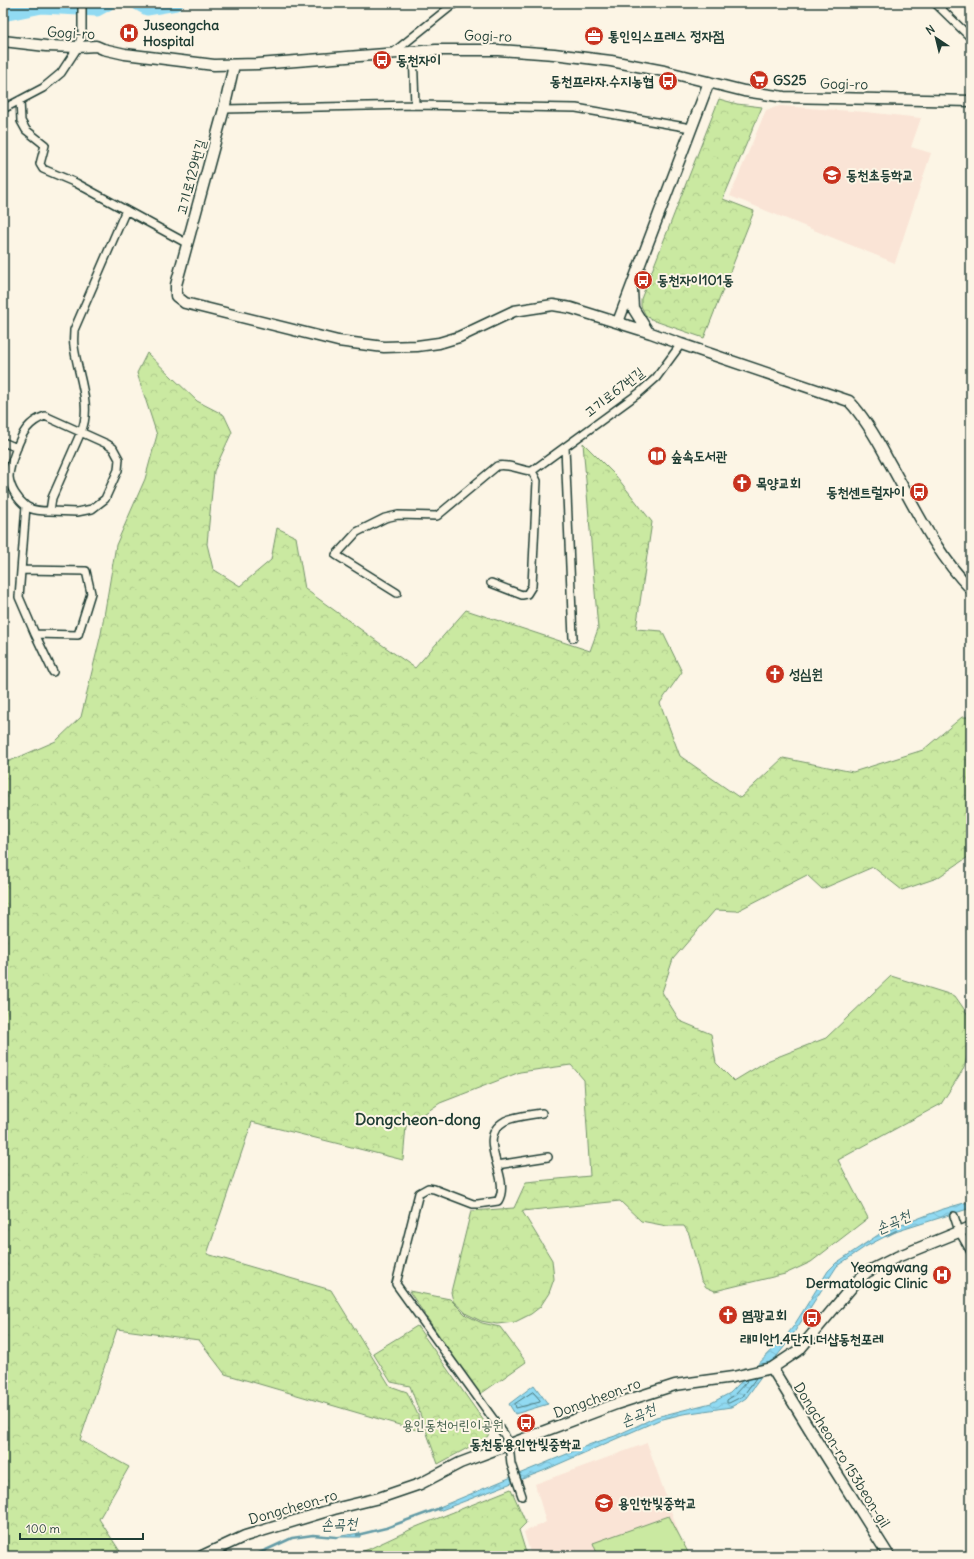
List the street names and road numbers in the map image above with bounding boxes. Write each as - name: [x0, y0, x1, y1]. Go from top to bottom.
- street label: Gogi-ro: [46, 23, 96, 43]
- street label: Gogi-ro: [464, 26, 513, 46]
- street label: Gogi-ro: [820, 75, 868, 93]
- street label: 고기로129번길: [172, 136, 210, 217]
- street label: 고기로67번길: [580, 363, 648, 421]
- street label: Dongcheon-ro: [551, 1374, 643, 1422]
- street label: Dongcheon-ro 153beon-gil: [790, 1379, 894, 1531]
- street label: Dongcheon-ro: [246, 1486, 340, 1528]

